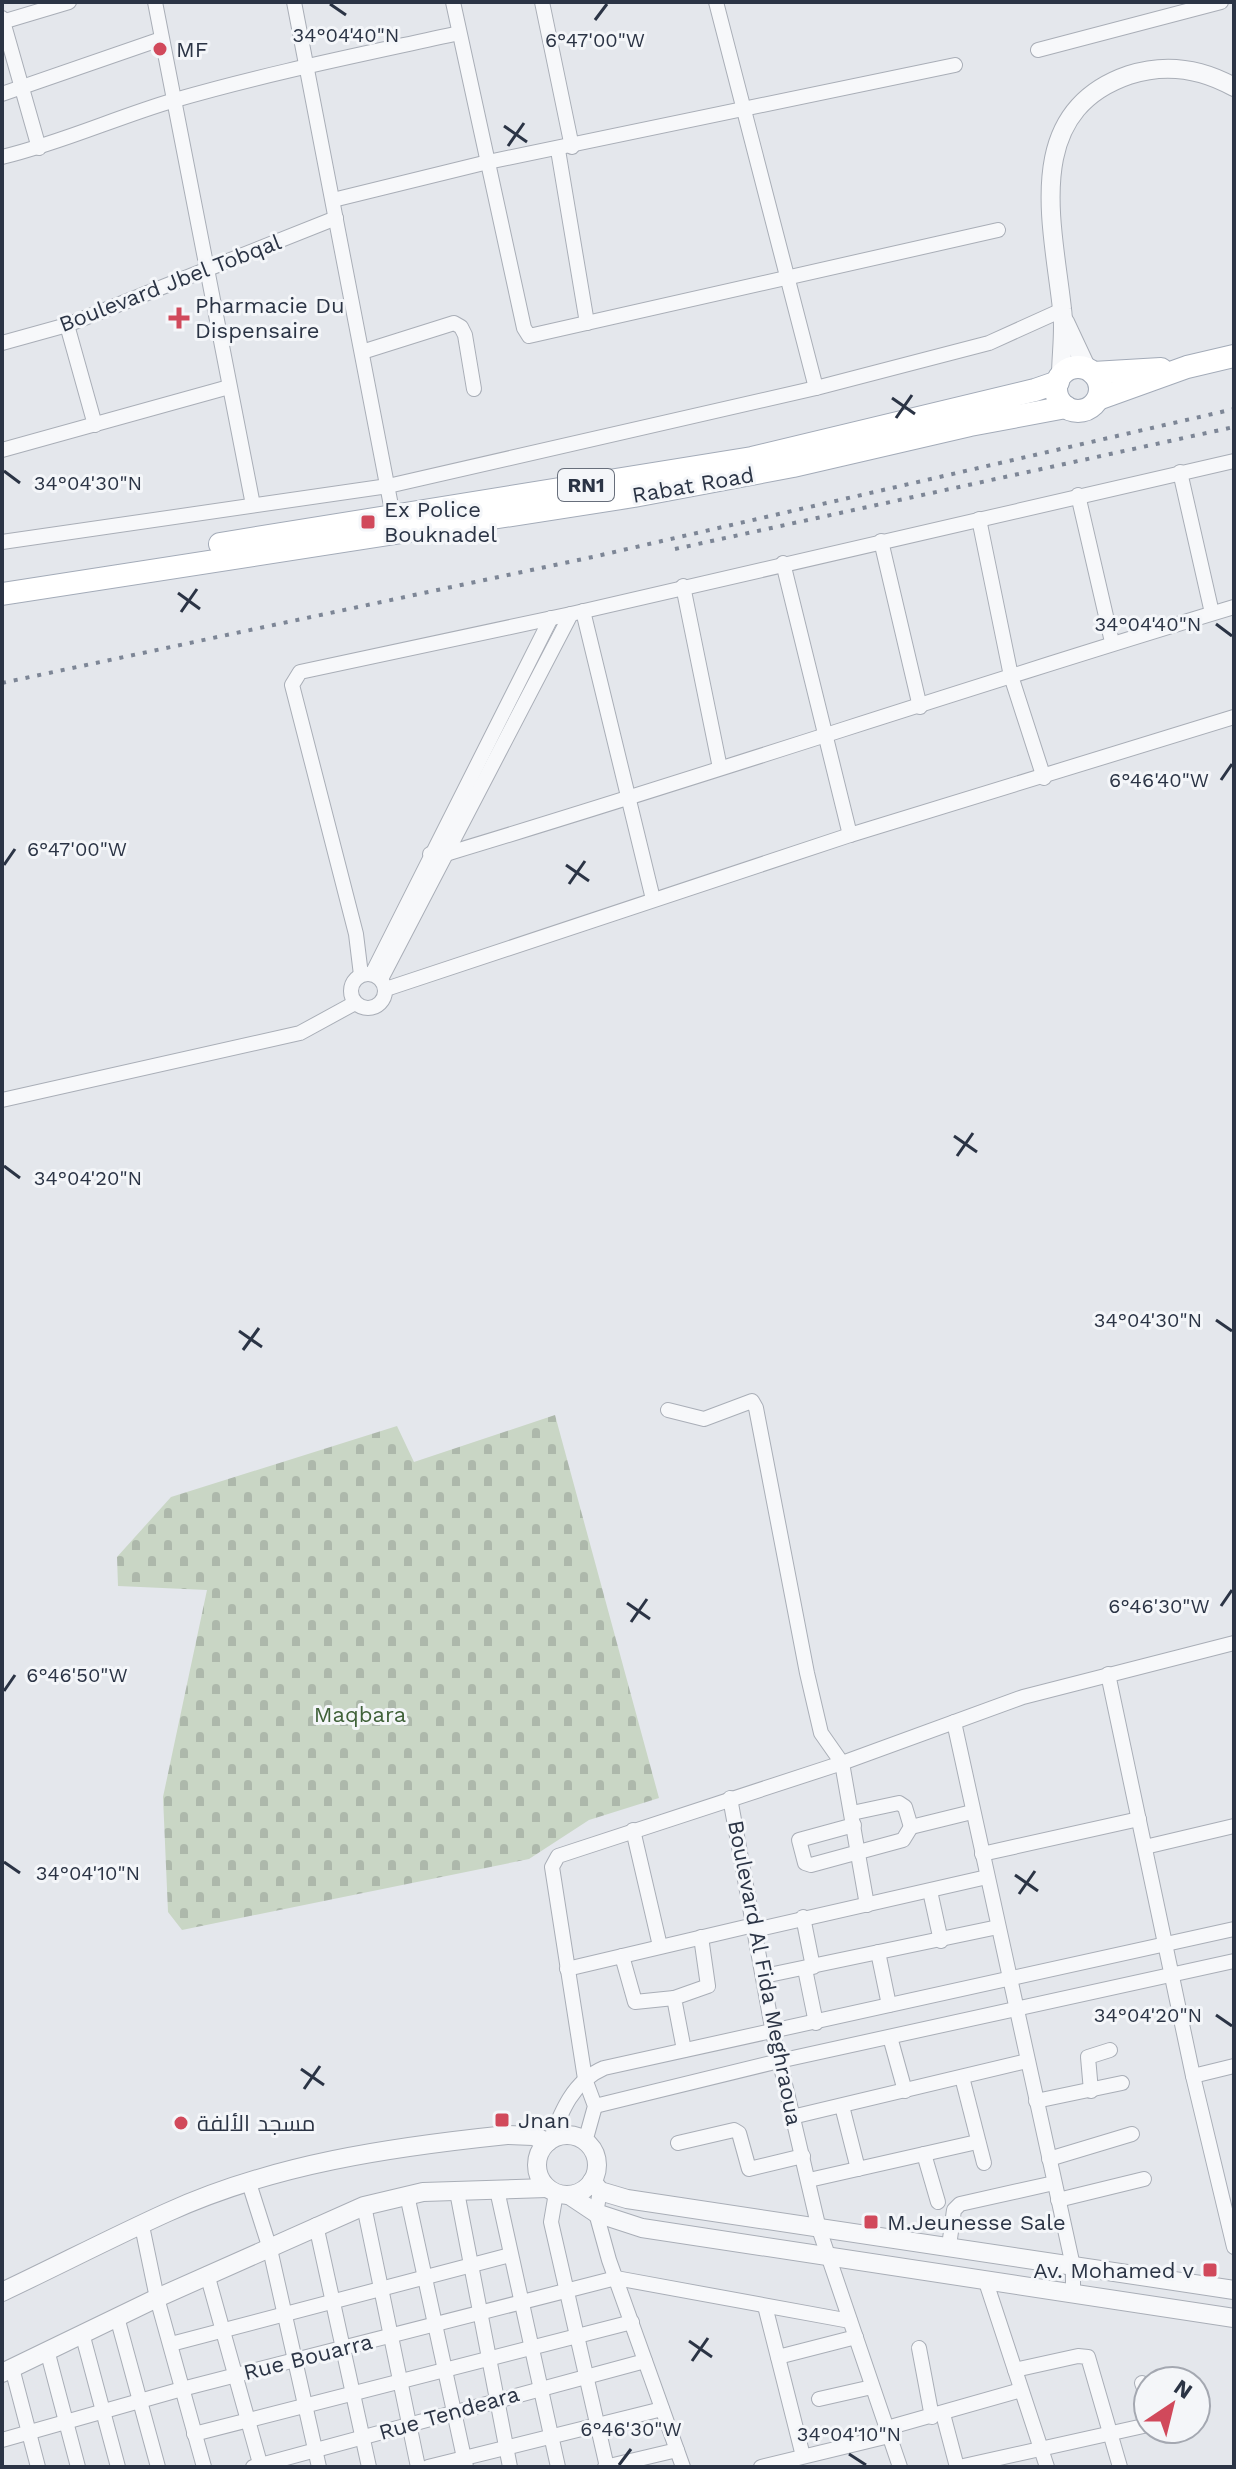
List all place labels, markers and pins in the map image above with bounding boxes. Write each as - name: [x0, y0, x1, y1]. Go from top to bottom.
- place label: MF: [176, 37, 208, 62]
- marker: MF: [151, 40, 169, 58]
- place label: Pharmacie Du Dispensaire: [195, 293, 345, 343]
- marker: Pharmacie Du Dispensaire: [170, 309, 188, 327]
- place label: Ex Police Bouknadel: [384, 497, 497, 547]
- marker: Ex Police Bouknadel: [359, 513, 377, 531]
- place label: Jnan: [518, 2108, 570, 2133]
- place label: مسجد الألفة: [197, 2111, 316, 2136]
- marker: Jnan: [493, 2111, 511, 2129]
- marker: مسجد الألفة: [172, 2114, 190, 2132]
- place label: M.Jeunesse Sale: [887, 2210, 1066, 2235]
- marker: M.Jeunesse Sale: [862, 2213, 880, 2231]
- place label: Av. Mohamed v: [1033, 2258, 1195, 2283]
- marker: Av. Mohamed v: [1201, 2261, 1219, 2279]

